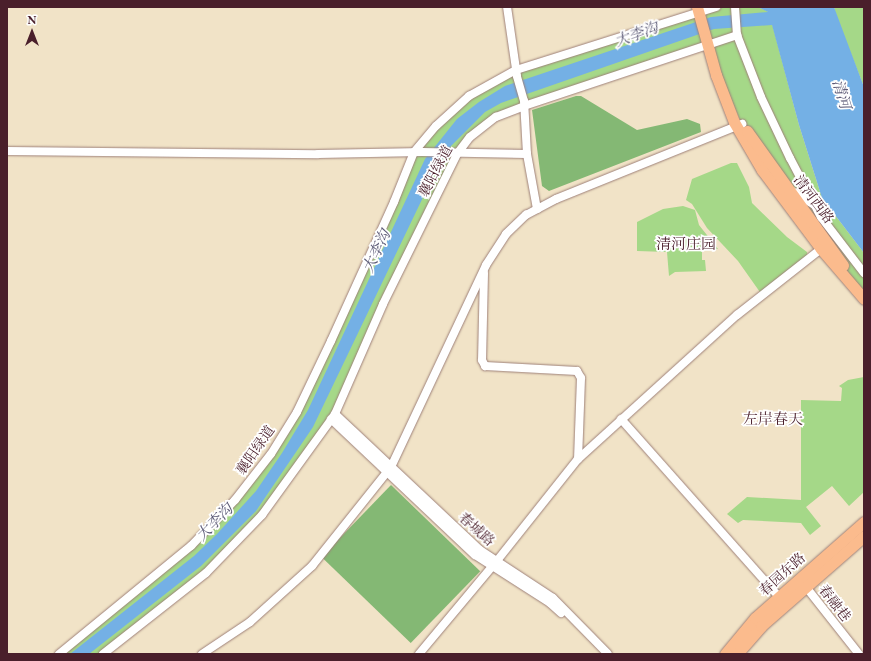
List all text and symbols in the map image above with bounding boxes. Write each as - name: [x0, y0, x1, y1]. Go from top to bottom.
- north arrow: [12, 12, 52, 52]
- text: N: [28, 13, 36, 27]
- water label: 大李沟: [612, 18, 660, 50]
- water label: 清河: [829, 77, 855, 111]
- street label: 襄阳绿道: [414, 142, 456, 200]
- street label: 清河西路: [790, 172, 838, 226]
- water label: 大李沟: [358, 227, 394, 275]
- district label: 清河庄园: [656, 235, 716, 253]
- district label: 左岸春天: [743, 410, 803, 428]
- street label: 襄阳绿道: [232, 422, 278, 478]
- water label: 大李沟: [192, 500, 236, 544]
- street label: 春城路: [456, 509, 498, 549]
- street label: 春园东路: [756, 549, 808, 599]
- street label: 春融巷: [815, 581, 855, 625]

